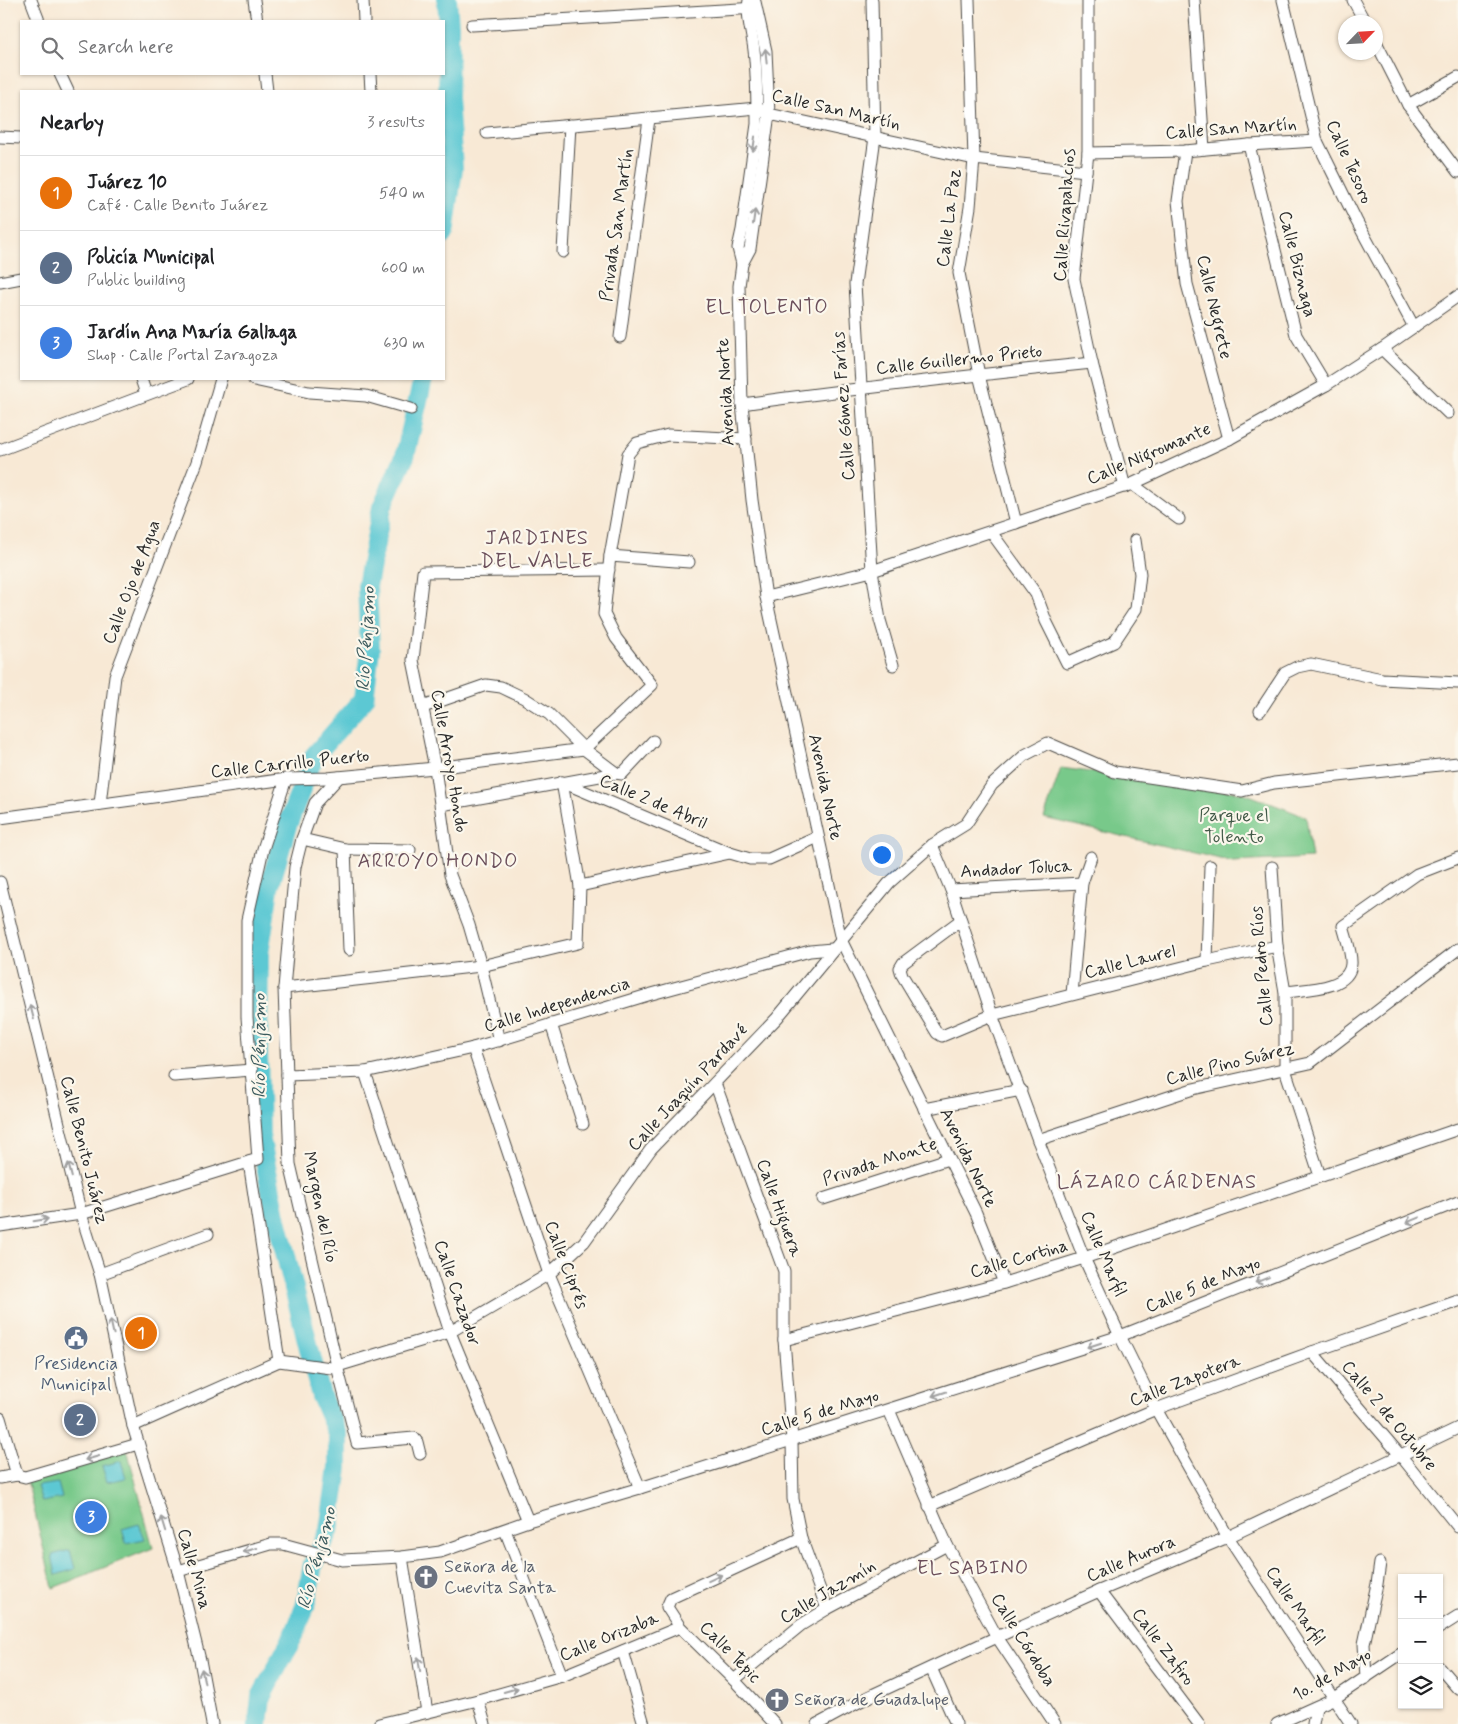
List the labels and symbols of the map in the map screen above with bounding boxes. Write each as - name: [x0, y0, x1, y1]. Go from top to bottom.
- north arrow: [1338, 15, 1383, 60]
- one-way arrow: [761, 48, 770, 64]
- street label: Calle San Martín: [769, 83, 903, 137]
- street label: Calle San Martín: [1164, 112, 1298, 146]
- street label: Calle Tesoro: [1320, 116, 1378, 208]
- one-way arrow: [749, 136, 759, 152]
- street label: Privada San Martín: [594, 147, 640, 303]
- street label: Calle Rivapalacios: [1048, 148, 1082, 282]
- street label: Calle La Paz: [931, 167, 967, 269]
- street label: Calle Biznaga: [1272, 208, 1322, 320]
- one-way arrow: [750, 210, 760, 226]
- street label: Calle Negrete: [1188, 253, 1238, 362]
- district label: EL TOLENTO: [705, 294, 829, 321]
- street label: Calle Gómez Farías: [827, 331, 861, 481]
- street label: Avenida Norte: [711, 337, 741, 447]
- street label: Calle Guillermo Prieto: [875, 339, 1043, 381]
- street label: Calle Nigromante: [1083, 417, 1216, 493]
- street label: Calle Ojo de Agua: [97, 516, 167, 648]
- district label: JARDINES DEL VALLE: [480, 525, 594, 575]
- water label: Río Pénjamo: [351, 585, 381, 692]
- street label: Calle Arroyo Hondo: [425, 688, 473, 834]
- street label: Avenida Norte: [802, 732, 848, 842]
- street label: Calle Carrillo Puerto: [209, 744, 371, 784]
- street label: Calle 2 de Abril: [596, 769, 710, 835]
- park label: Parque el Tolento: [1199, 804, 1269, 849]
- your location: [869, 842, 895, 868]
- district label: ARROYO HONDO: [358, 848, 518, 875]
- street label: Andador Toluca: [960, 854, 1073, 884]
- street label: Calle Pedro Ríos: [1245, 905, 1279, 1027]
- street label: Calle Laurel: [1082, 939, 1178, 985]
- street label: Calle Independencia: [481, 971, 633, 1039]
- water label: Río Pénjamo: [247, 993, 272, 1098]
- one-way arrow: [27, 1005, 36, 1021]
- street label: Calle Joaquín Pardavé: [623, 1019, 753, 1157]
- street label: Calle Pino Suárez: [1163, 1036, 1297, 1092]
- street label: Calle Benito Juárez: [54, 1073, 114, 1227]
- street label: Avenida Norte: [934, 1104, 1002, 1212]
- street label: Privada Monte: [820, 1132, 940, 1192]
- street label: Margen del Río: [296, 1149, 343, 1265]
- street label: Calle Higuera: [748, 1156, 808, 1261]
- one-way arrow: [65, 1162, 74, 1178]
- district label: LÁZARO CÁRDENAS: [1057, 1169, 1257, 1196]
- street label: Calle Marfil: [1074, 1207, 1132, 1301]
- one-way arrow: [32, 1215, 48, 1225]
- one-way arrow: [1406, 1216, 1421, 1225]
- street label: Calle Ciprés: [538, 1217, 594, 1313]
- street label: Calle Cortina: [967, 1234, 1071, 1284]
- street label: Calle Cazador: [428, 1237, 486, 1349]
- street label: Calle 5 de Mayo: [1142, 1251, 1264, 1319]
- one-way arrow: [1255, 1276, 1270, 1285]
- pin: 1: [125, 1314, 157, 1352]
- one-way arrow: [107, 1319, 116, 1335]
- public building icon: Presidencia Municipal: [63, 1325, 89, 1351]
- one-way arrow: [1086, 1340, 1102, 1350]
- street label: Calle Zapotera: [1126, 1349, 1244, 1413]
- place label: Presidencia Municipal: [34, 1352, 118, 1397]
- street label: Calle 2 de Octubre: [1336, 1356, 1442, 1476]
- street label: Calle 5 de Mayo: [758, 1384, 882, 1442]
- one-way arrow: [932, 1390, 947, 1399]
- pin: 2: [64, 1401, 96, 1439]
- one-way arrow: [84, 1453, 100, 1463]
- pin: 3: [75, 1498, 107, 1536]
- water label: Río Pénjamo: [291, 1503, 343, 1612]
- one-way arrow: [158, 1516, 168, 1532]
- street label: Calle Mina: [171, 1526, 217, 1612]
- street label: Calle Aurora: [1083, 1529, 1179, 1589]
- one-way arrow: [242, 1546, 258, 1556]
- street label: Calle Jazmín: [775, 1554, 881, 1630]
- place label: Señora de la Cuevita Santa: [444, 1555, 556, 1600]
- district label: EL SABINO: [917, 1555, 1029, 1582]
- street label: Calle Marfil: [1260, 1562, 1330, 1650]
- church icon: Señora de la Cuevita Santa: [413, 1564, 439, 1590]
- one-way arrow: [707, 1573, 722, 1582]
- street label: Calle Córdoba: [985, 1589, 1061, 1691]
- street label: Calle Zafiro: [1126, 1603, 1200, 1691]
- street label: Calle Orizaba: [556, 1606, 662, 1668]
- street label: Calle Tepic: [694, 1616, 766, 1688]
- street label: 1o. de Mayo: [1288, 1643, 1376, 1707]
- one-way arrow: [414, 1656, 424, 1672]
- one-way arrow: [198, 1669, 208, 1685]
- one-way arrow: [503, 1685, 519, 1695]
- church icon: Señora de Guadalupe: [764, 1687, 790, 1713]
- place label: Señora de Guadalupe: [794, 1688, 949, 1712]

